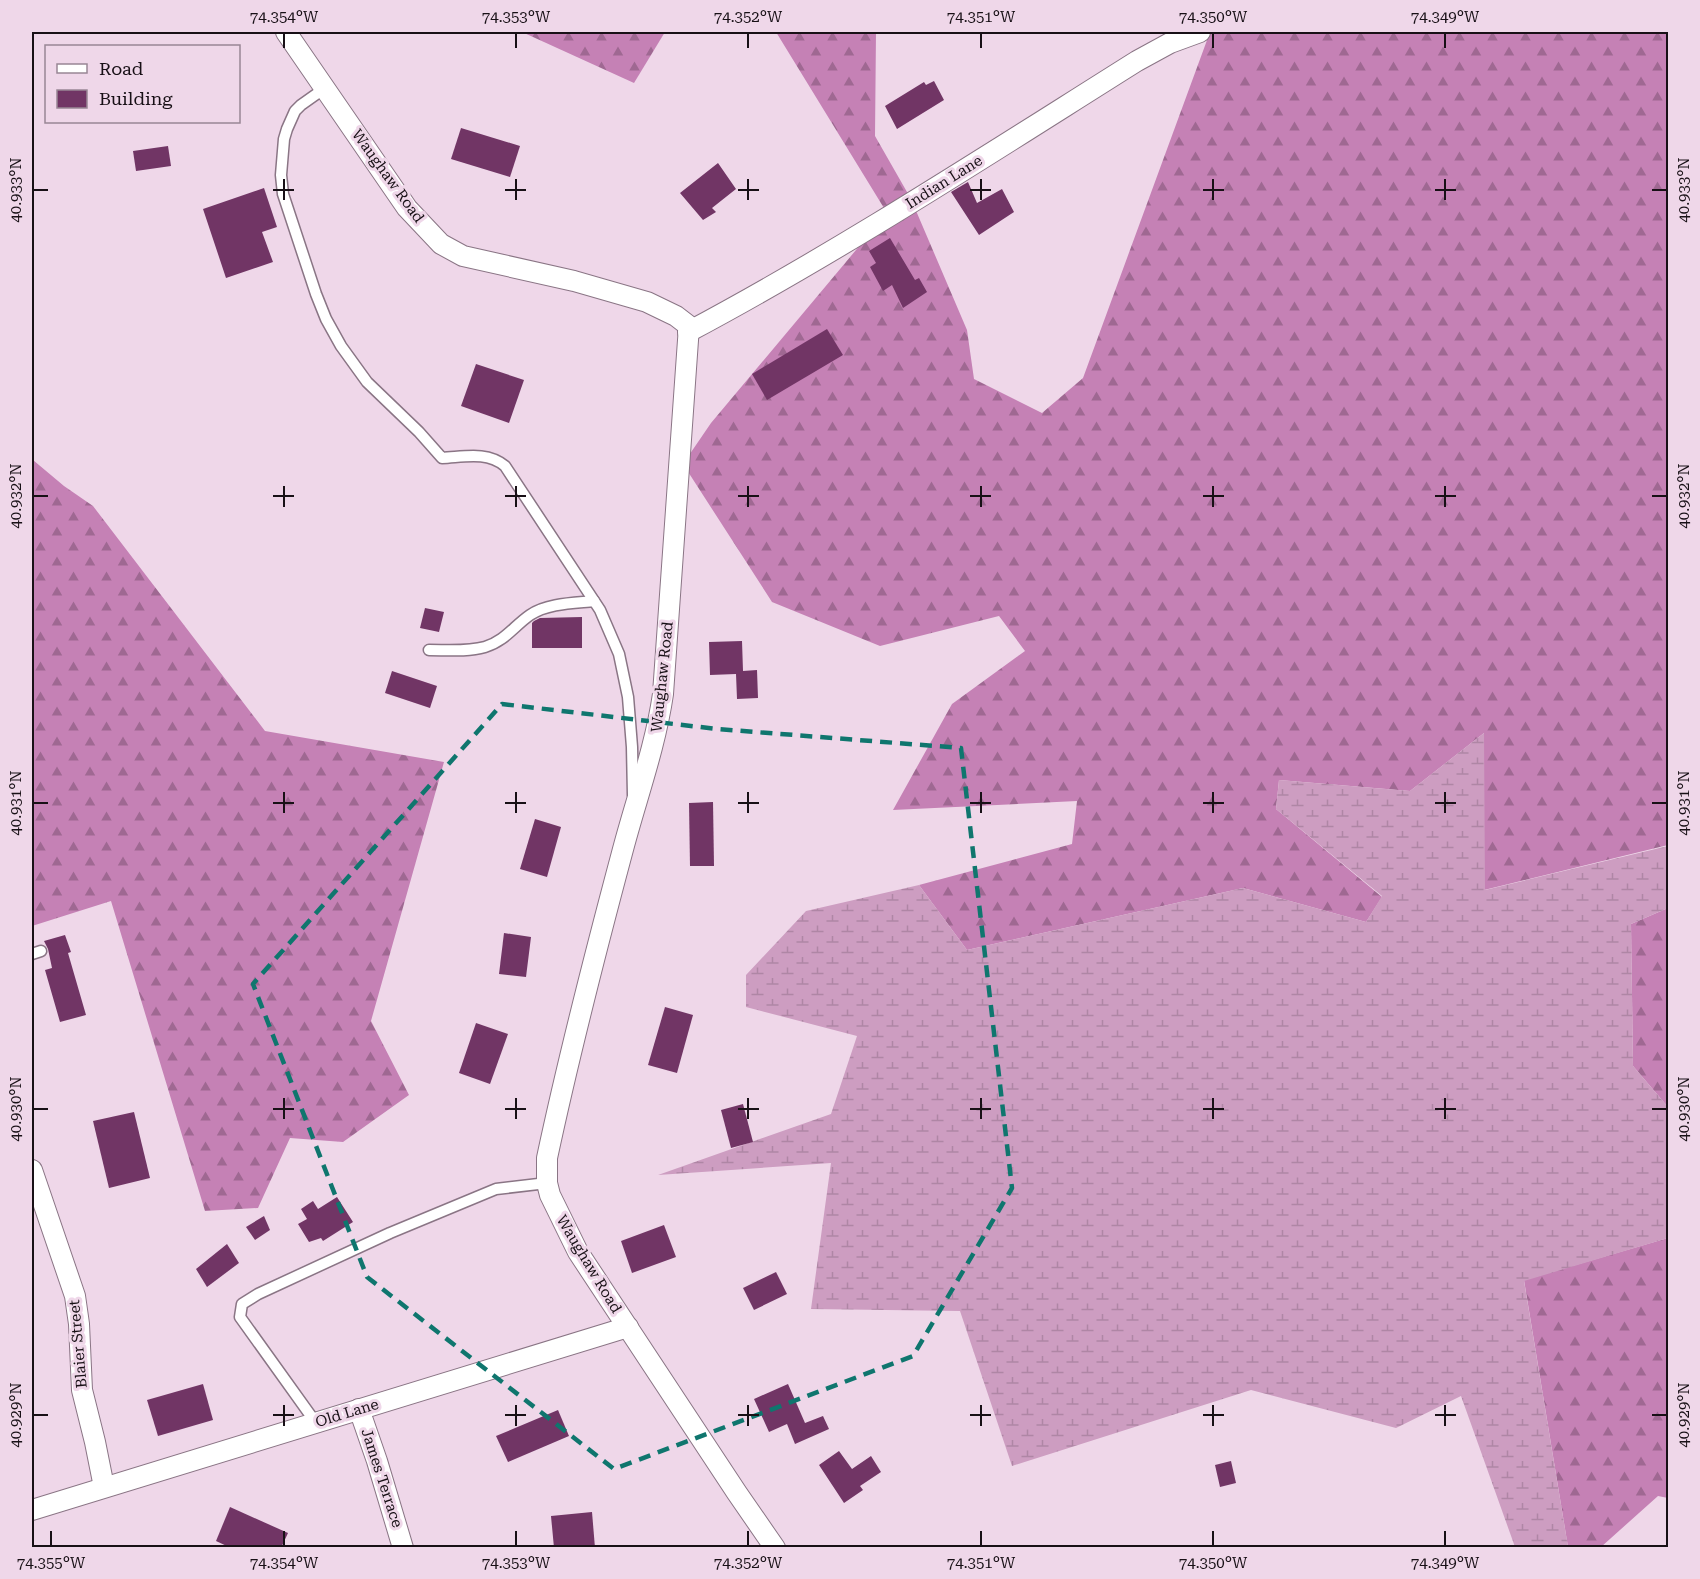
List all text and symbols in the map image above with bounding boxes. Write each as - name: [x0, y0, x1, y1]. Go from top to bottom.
- text: 74.354°W: [250, 8, 319, 26]
- text: 74.353°W: [482, 8, 551, 26]
- text: 74.352°W: [714, 8, 783, 26]
- text: 74.351°W: [947, 8, 1016, 26]
- text: 74.350°W: [1179, 8, 1248, 26]
- text: 74.349°W: [1411, 8, 1480, 26]
- legend: [45, 45, 240, 123]
- text: Road: [99, 58, 144, 79]
- text: Building: [99, 88, 173, 109]
- street label: Waughaw Road: [348, 126, 428, 227]
- street label: Indian Lane: [902, 151, 986, 213]
- text: 40.933°N: [7, 157, 25, 223]
- text: 40.933°N: [1675, 157, 1693, 223]
- text: 40.932°N: [7, 463, 25, 529]
- text: 40.932°N: [1675, 463, 1693, 529]
- street label: Waughaw Road: [647, 620, 677, 733]
- text: 40.931°N: [7, 770, 25, 836]
- text: 40.931°N: [1675, 770, 1693, 836]
- text: 40.930°N: [7, 1076, 25, 1142]
- text: 40.930°N: [1675, 1076, 1693, 1142]
- street label: Waughaw Road: [553, 1212, 626, 1317]
- street label: Blaier Street: [65, 1299, 91, 1389]
- text: 40.929°N: [7, 1382, 25, 1448]
- text: 40.929°N: [1675, 1382, 1693, 1448]
- street label: Old Lane: [313, 1395, 381, 1431]
- street label: James Terrace: [358, 1426, 406, 1530]
- text: 74.355°W: [17, 1554, 86, 1572]
- text: 74.354°W: [250, 1554, 319, 1572]
- text: 74.353°W: [482, 1554, 551, 1572]
- text: 74.352°W: [714, 1554, 783, 1572]
- text: 74.351°W: [947, 1554, 1016, 1572]
- text: 74.350°W: [1179, 1554, 1248, 1572]
- text: 74.349°W: [1411, 1554, 1480, 1572]

